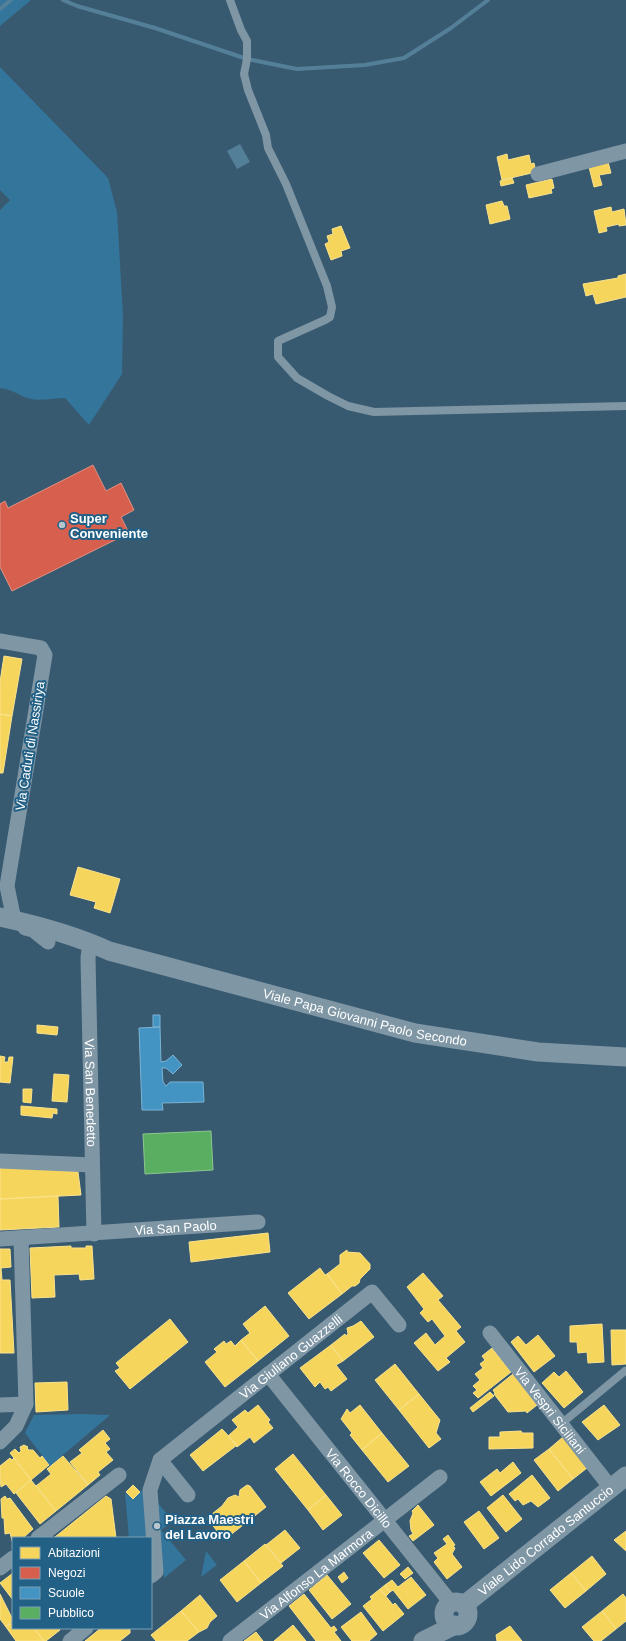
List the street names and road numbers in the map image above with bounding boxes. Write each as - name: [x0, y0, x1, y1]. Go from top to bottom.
- street label: Via Caduti di Nassiriya: [12, 680, 48, 812]
- street label: Viale Papa Giovanni Paolo Secondo: [261, 985, 468, 1048]
- street label: Via San Benedetto: [82, 1039, 100, 1147]
- street label: Via San Paolo: [134, 1217, 217, 1238]
- street label: Via Giuliano Guazzelli: [236, 1311, 345, 1402]
- street label: Via Vespri Siciliani: [512, 1364, 589, 1457]
- street label: Via Rocco Dicillo: [323, 1445, 395, 1531]
- street label: Viale Lido Corrado Santuccio: [475, 1482, 616, 1599]
- street label: Via Alfonso La Marmora: [257, 1525, 376, 1622]

